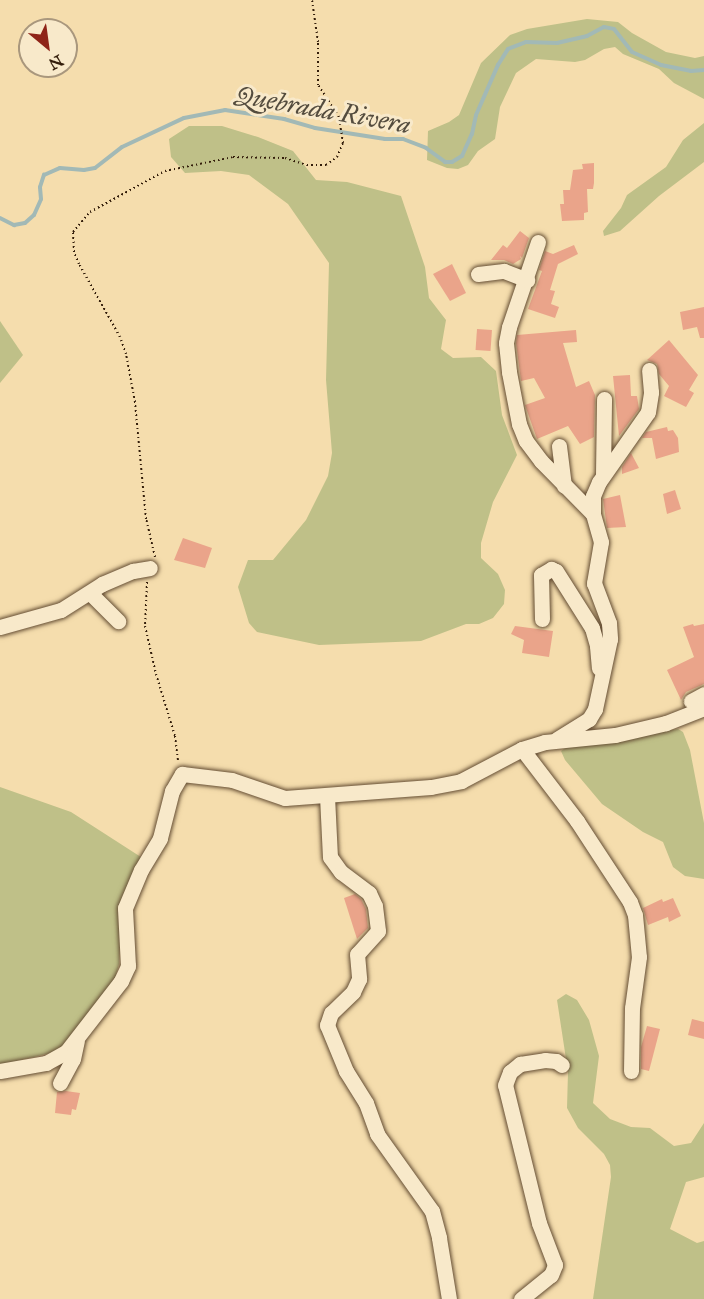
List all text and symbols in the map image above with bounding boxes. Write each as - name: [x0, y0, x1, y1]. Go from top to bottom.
- north arrow: [18, 18, 78, 78]
- text: N: [45, 51, 67, 74]
- water label: Quebrada Rivera: [233, 79, 413, 141]

